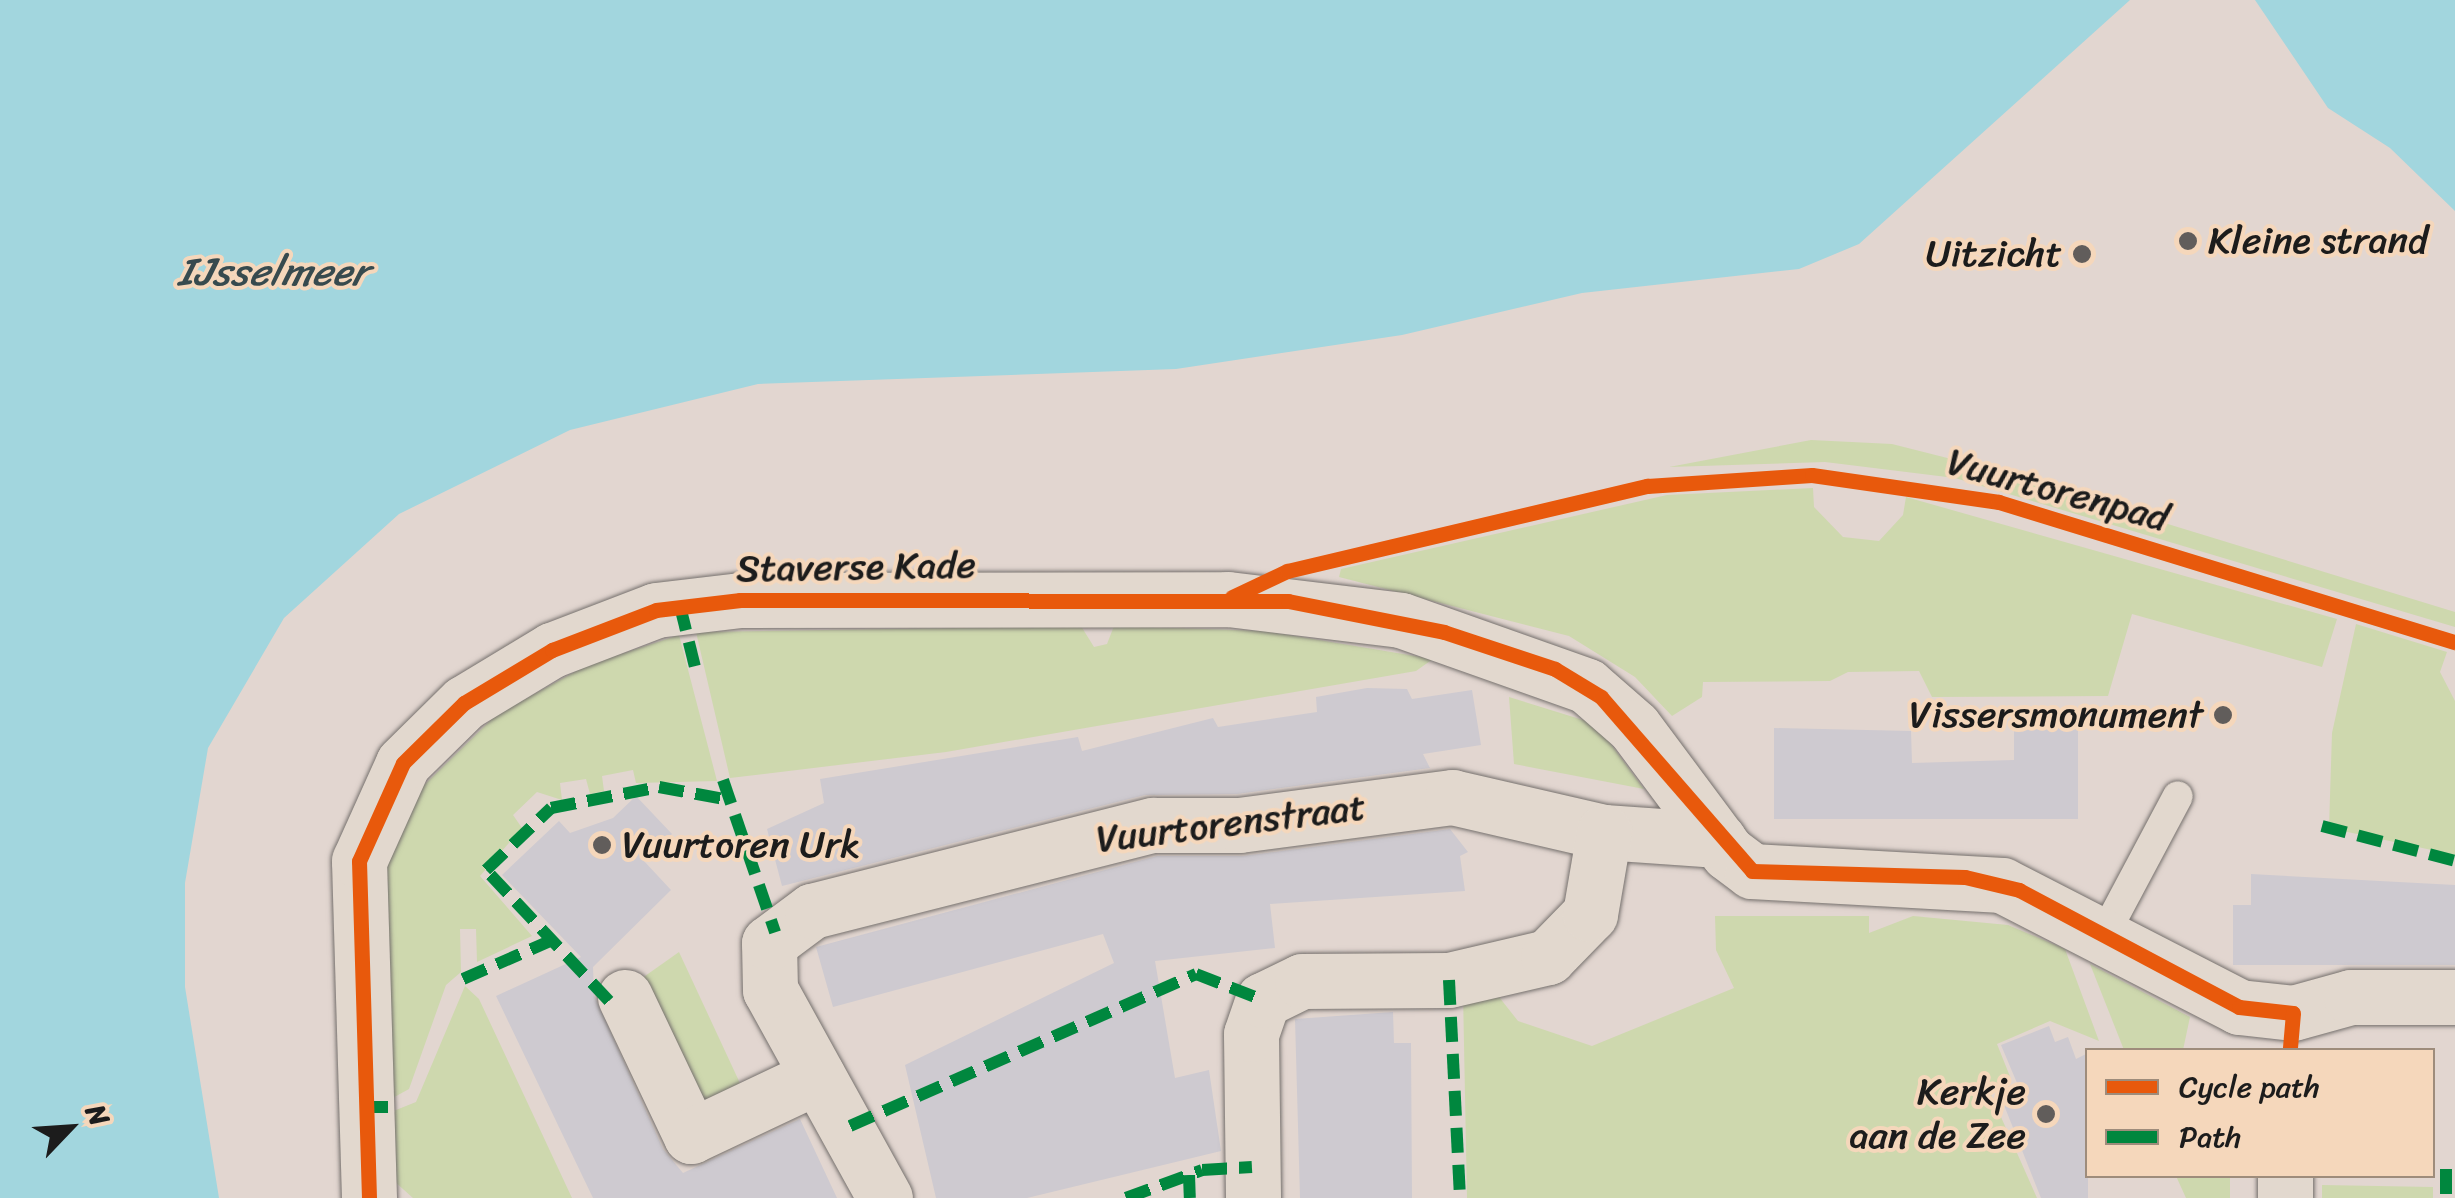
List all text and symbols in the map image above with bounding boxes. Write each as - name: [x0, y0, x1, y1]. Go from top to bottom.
- place label: Kleine strand: [2208, 218, 2430, 264]
- marker: Kleine strand: [2177, 230, 2199, 252]
- place label: Uitzicht: [1926, 231, 2062, 277]
- marker: Uitzicht: [2071, 243, 2093, 265]
- water label: IJsselmeer: [178, 248, 368, 296]
- street label: Vuurtorenpad: [1943, 439, 2173, 541]
- street label: Staverse Kade: [736, 542, 976, 592]
- place label: Vissersmonument: [1909, 692, 2203, 738]
- marker: Vissersmonument: [2212, 704, 2234, 726]
- street label: Vuurtorenstraat: [1094, 784, 1368, 862]
- place label: Vuurtoren Urk: [622, 822, 860, 868]
- marker: Vuurtoren Urk: [591, 834, 613, 856]
- legend: [2085, 1048, 2435, 1178]
- text: Cycle path: [2179, 1060, 2320, 1114]
- place label: Kerkje aan de Zee: [1848, 1069, 2026, 1158]
- north arrow: [20, 1078, 120, 1178]
- text: N: [71, 1096, 124, 1134]
- marker: Kerkje aan de Zee: [2035, 1103, 2057, 1125]
- text: Path: [2179, 1110, 2241, 1164]

